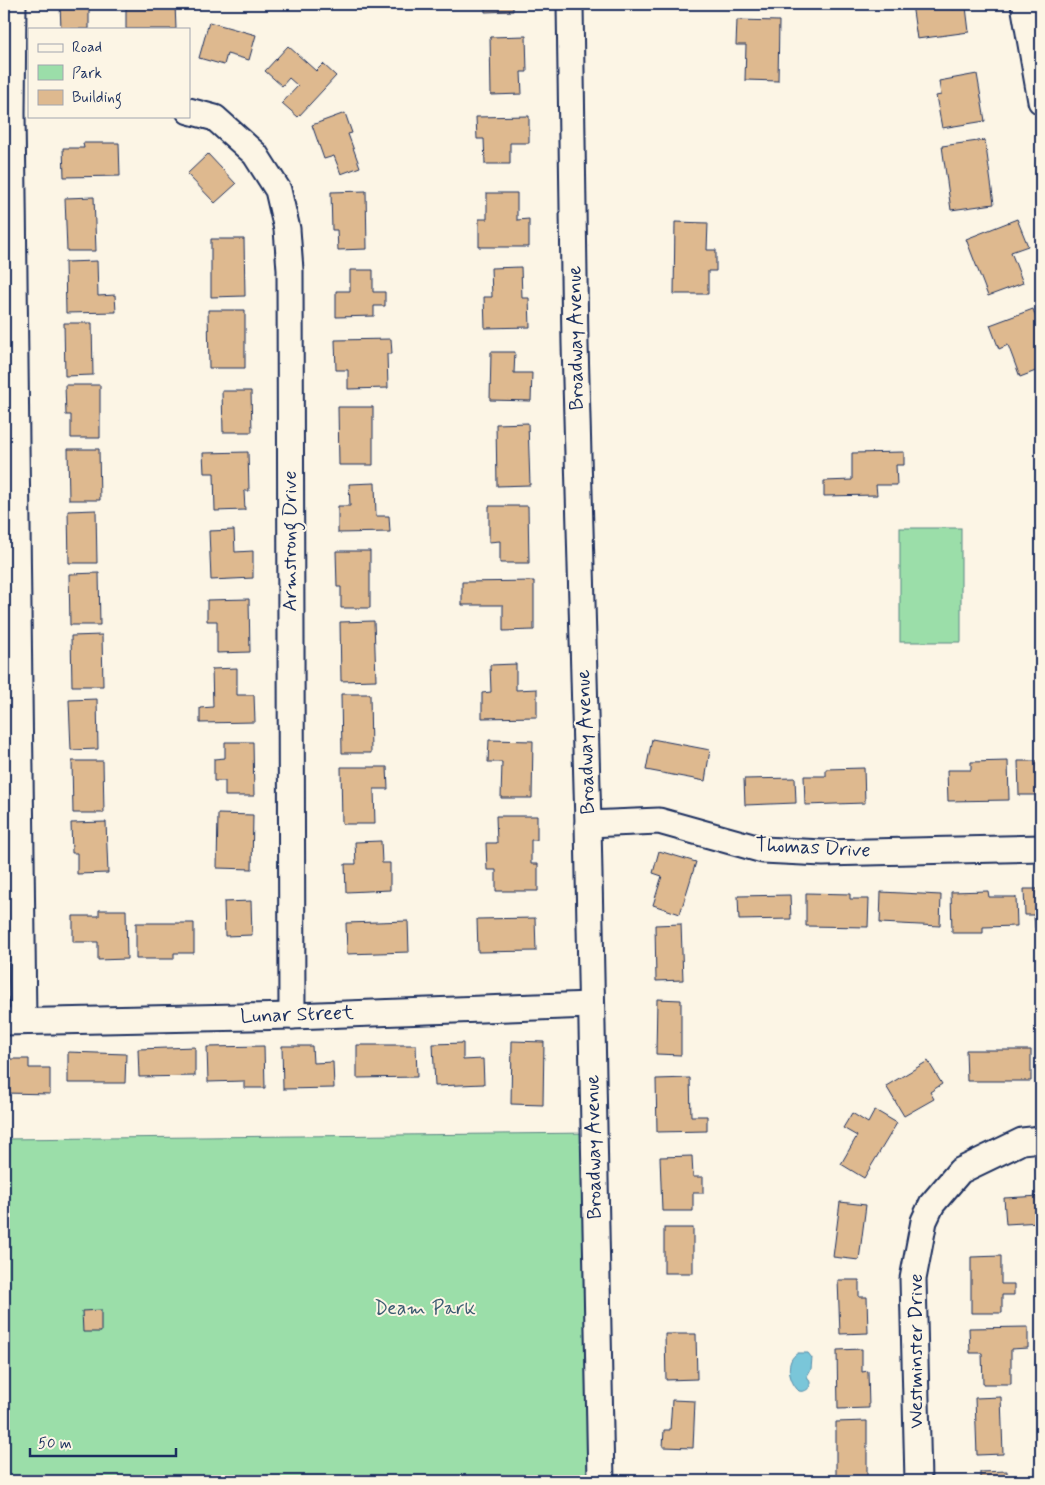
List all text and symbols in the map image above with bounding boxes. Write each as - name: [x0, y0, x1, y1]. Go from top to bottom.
- legend: [28, 28, 190, 118]
- text: Road: [72, 38, 102, 58]
- text: Park: [72, 64, 102, 84]
- text: Building: [72, 88, 122, 109]
- street label: Broadway Avenue: [561, 265, 591, 411]
- street label: Armstrong Drive: [277, 471, 306, 611]
- street label: Broadway Avenue: [570, 669, 602, 815]
- street label: Thomas Drive: [755, 831, 871, 865]
- street label: Lunar Street: [240, 1000, 354, 1030]
- street label: Broadway Avenue: [579, 1074, 609, 1220]
- street label: Westminster Drive: [903, 1273, 930, 1429]
- park label: Deam Park: [374, 1295, 476, 1322]
- scale bar: [30, 1425, 176, 1457]
- text: 50 m: [38, 1434, 72, 1454]

